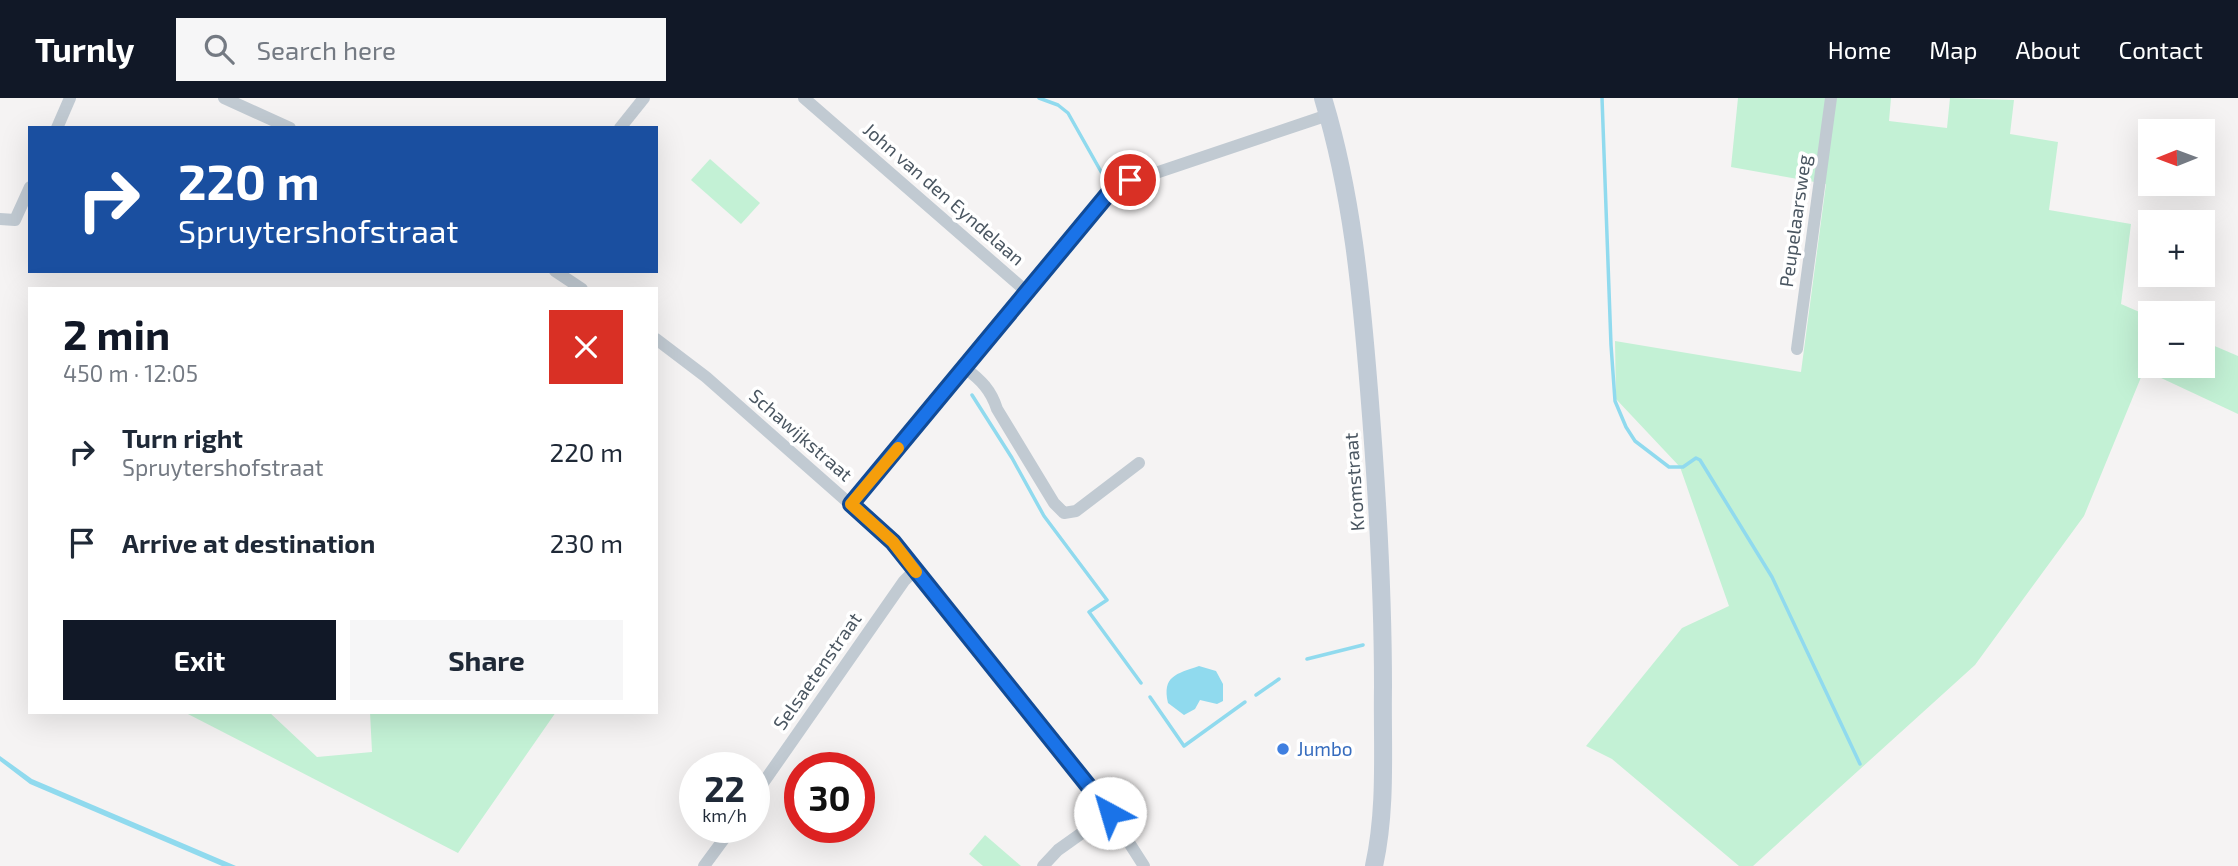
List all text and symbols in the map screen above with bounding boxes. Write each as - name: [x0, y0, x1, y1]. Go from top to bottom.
- search box: [176, 18, 666, 81]
- text: Turnly: [35, 29, 134, 69]
- icon: search: [200, 30, 238, 68]
- text: Search here: [256, 34, 396, 65]
- text: Home: [1828, 35, 1891, 64]
- text: Map: [1929, 35, 1977, 64]
- text: About: [2015, 35, 2081, 64]
- text: Contact: [2119, 35, 2203, 64]
- street label: John van den Eyndelaan: [859, 118, 1029, 270]
- north arrow: [2138, 119, 2216, 196]
- map controls: [2138, 119, 2215, 378]
- pin: [1100, 150, 1160, 210]
- text: 220 m: [178, 151, 320, 210]
- street label: Peupelaarsweg: [1774, 153, 1815, 289]
- icon: right: [63, 154, 154, 245]
- icon: arrive: [1111, 161, 1149, 199]
- button: +: [2138, 210, 2215, 287]
- text: Spruytershofstraat: [178, 211, 458, 249]
- button: −: [2138, 301, 2215, 378]
- text: 2 min: [63, 308, 170, 358]
- button: close: [549, 310, 623, 384]
- text: 450 m · 12:05: [63, 359, 198, 387]
- street label: Schawijkstraat: [745, 384, 857, 486]
- text: Turn right: [122, 422, 243, 453]
- street label: Kromstraat: [1339, 432, 1368, 532]
- icon: right: [63, 433, 101, 471]
- text: 220 m: [550, 436, 623, 467]
- text: Spruytershofstraat: [122, 453, 324, 481]
- icon: arrive: [63, 524, 101, 562]
- text: Arrive at destination: [122, 527, 375, 558]
- text: 230 m: [550, 527, 623, 558]
- street label: Selsaetenstraat: [768, 608, 866, 734]
- button: Exit: [63, 620, 336, 700]
- button: Share: [350, 620, 623, 700]
- place label: Jumbo: [1297, 737, 1353, 760]
- marker: Jumbo: [1275, 741, 1291, 757]
- speed limit sign: 30: [784, 752, 875, 843]
- text: 22: [704, 767, 745, 809]
- position arrow: [1073, 776, 1147, 850]
- text: km/h: [702, 804, 747, 826]

